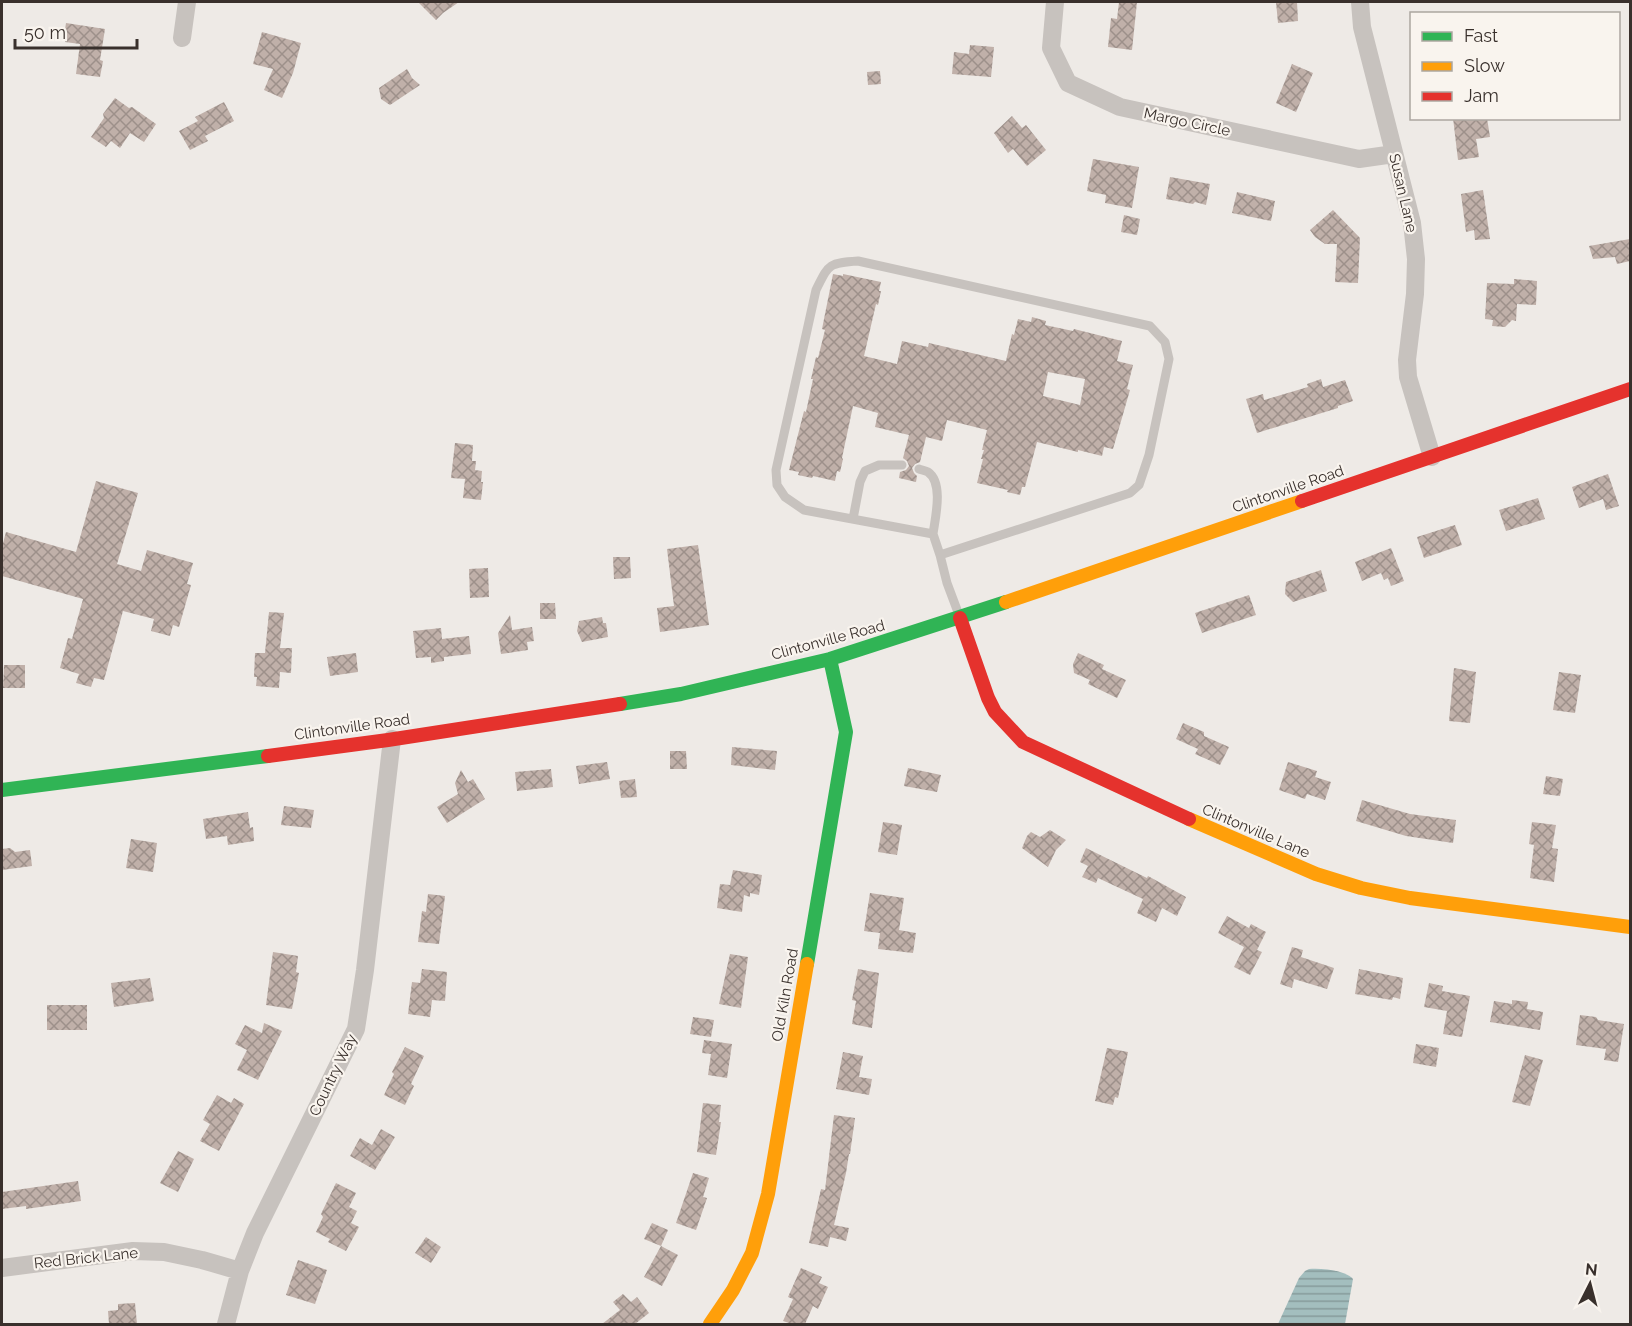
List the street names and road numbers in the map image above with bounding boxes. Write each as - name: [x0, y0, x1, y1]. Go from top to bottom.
- street label: Margo Circle: [1142, 104, 1232, 140]
- street label: Susan Lane: [1385, 152, 1421, 234]
- street label: Clintonville Road: [1230, 461, 1346, 517]
- street label: Clintonville Road: [769, 616, 887, 664]
- street label: Clintonville Road: [293, 710, 411, 744]
- street label: Clintonville Lane: [1199, 800, 1313, 862]
- street label: Old Kiln Road: [768, 947, 802, 1043]
- street label: Country Way: [305, 1031, 361, 1119]
- street label: Red Brick Lane: [33, 1244, 139, 1272]

